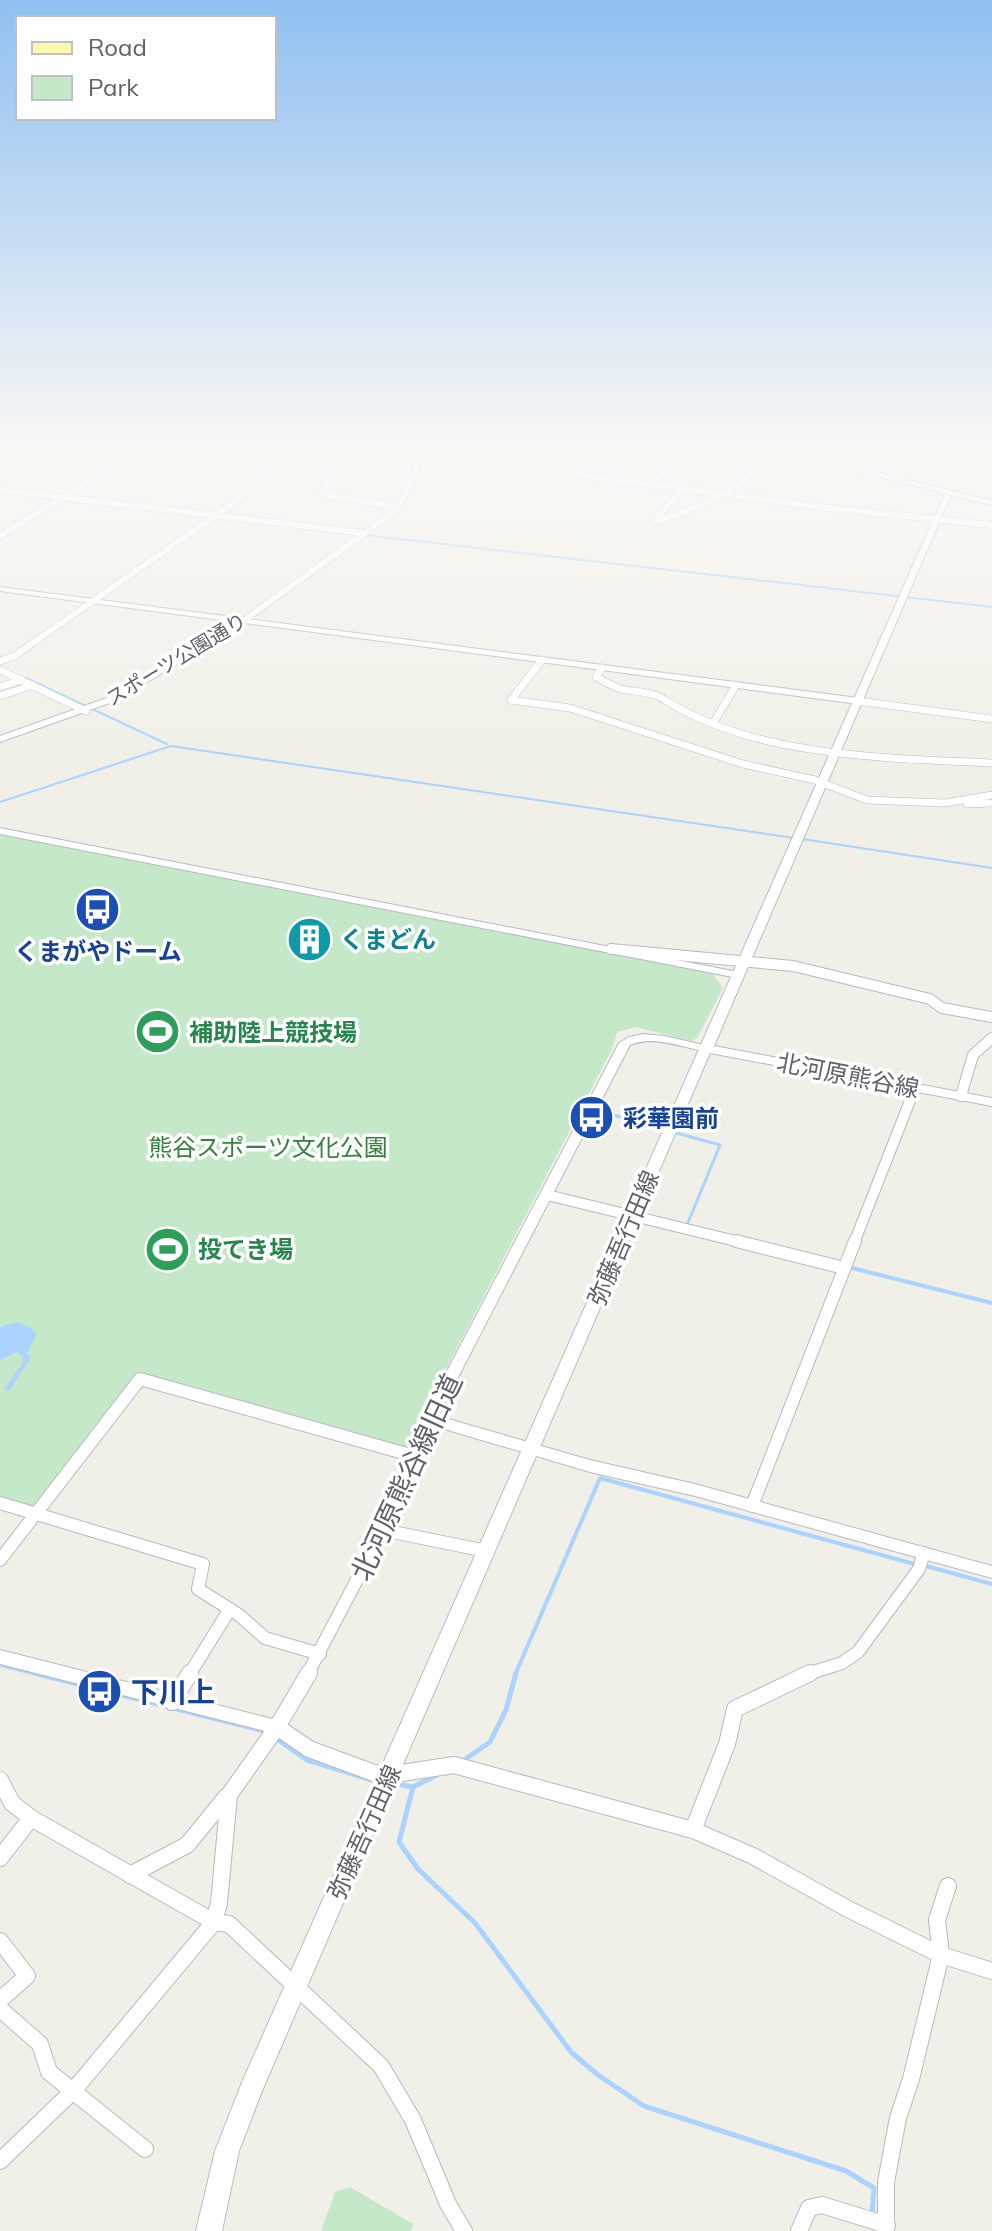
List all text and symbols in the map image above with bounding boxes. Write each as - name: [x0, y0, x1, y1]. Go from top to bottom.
- legend: [16, 16, 276, 120]
- text: Road: [88, 32, 147, 62]
- text: Park: [88, 72, 139, 102]
- street label: スポーツ公園通り: [101, 607, 251, 711]
- bus stop icon: くまがやドーム: [74, 885, 122, 933]
- building icon: くまどん: [285, 915, 333, 963]
- place label: くまどん: [340, 924, 436, 954]
- place label: くまがやドーム: [14, 936, 182, 966]
- sports icon: 補助陸上競技場: [134, 1008, 182, 1056]
- place label: 補助陸上競技場: [189, 1017, 357, 1047]
- street label: 北河原熊谷線: [774, 1047, 922, 1103]
- bus stop icon: 彩華園前: [568, 1094, 616, 1142]
- place label: 彩華園前: [623, 1103, 719, 1133]
- park label: 熊谷スポーツ文化公園: [148, 1132, 388, 1162]
- street label: 弥藤吾行田線: [581, 1166, 665, 1310]
- sports icon: 投てき場: [143, 1225, 191, 1273]
- place label: 投てき場: [198, 1234, 293, 1264]
- street label: 北河原熊谷線旧道: [343, 1368, 469, 1586]
- bus stop icon: 下川上: [76, 1667, 124, 1715]
- place label: 下川上: [131, 1674, 215, 1709]
- street label: 弥藤吾行田線: [321, 1760, 407, 1904]

